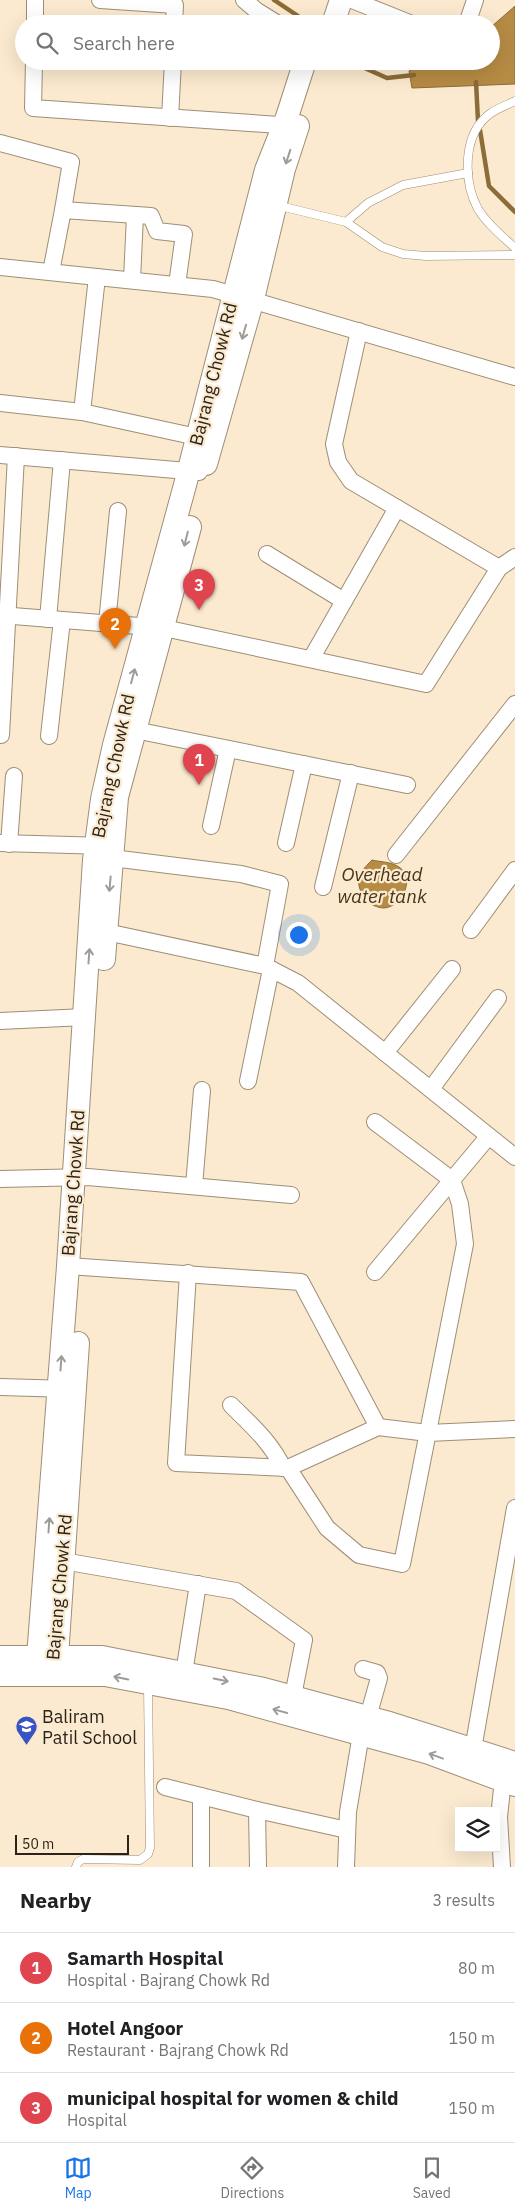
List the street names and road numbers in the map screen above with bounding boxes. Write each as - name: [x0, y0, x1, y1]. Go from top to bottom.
- street label: Bajrang Chowk Rd: [184, 300, 242, 448]
- street label: Bajrang Chowk Rd: [87, 692, 139, 840]
- street label: Bajrang Chowk Rd: [56, 1109, 90, 1257]
- street label: Bajrang Chowk Rd: [41, 1513, 77, 1661]

